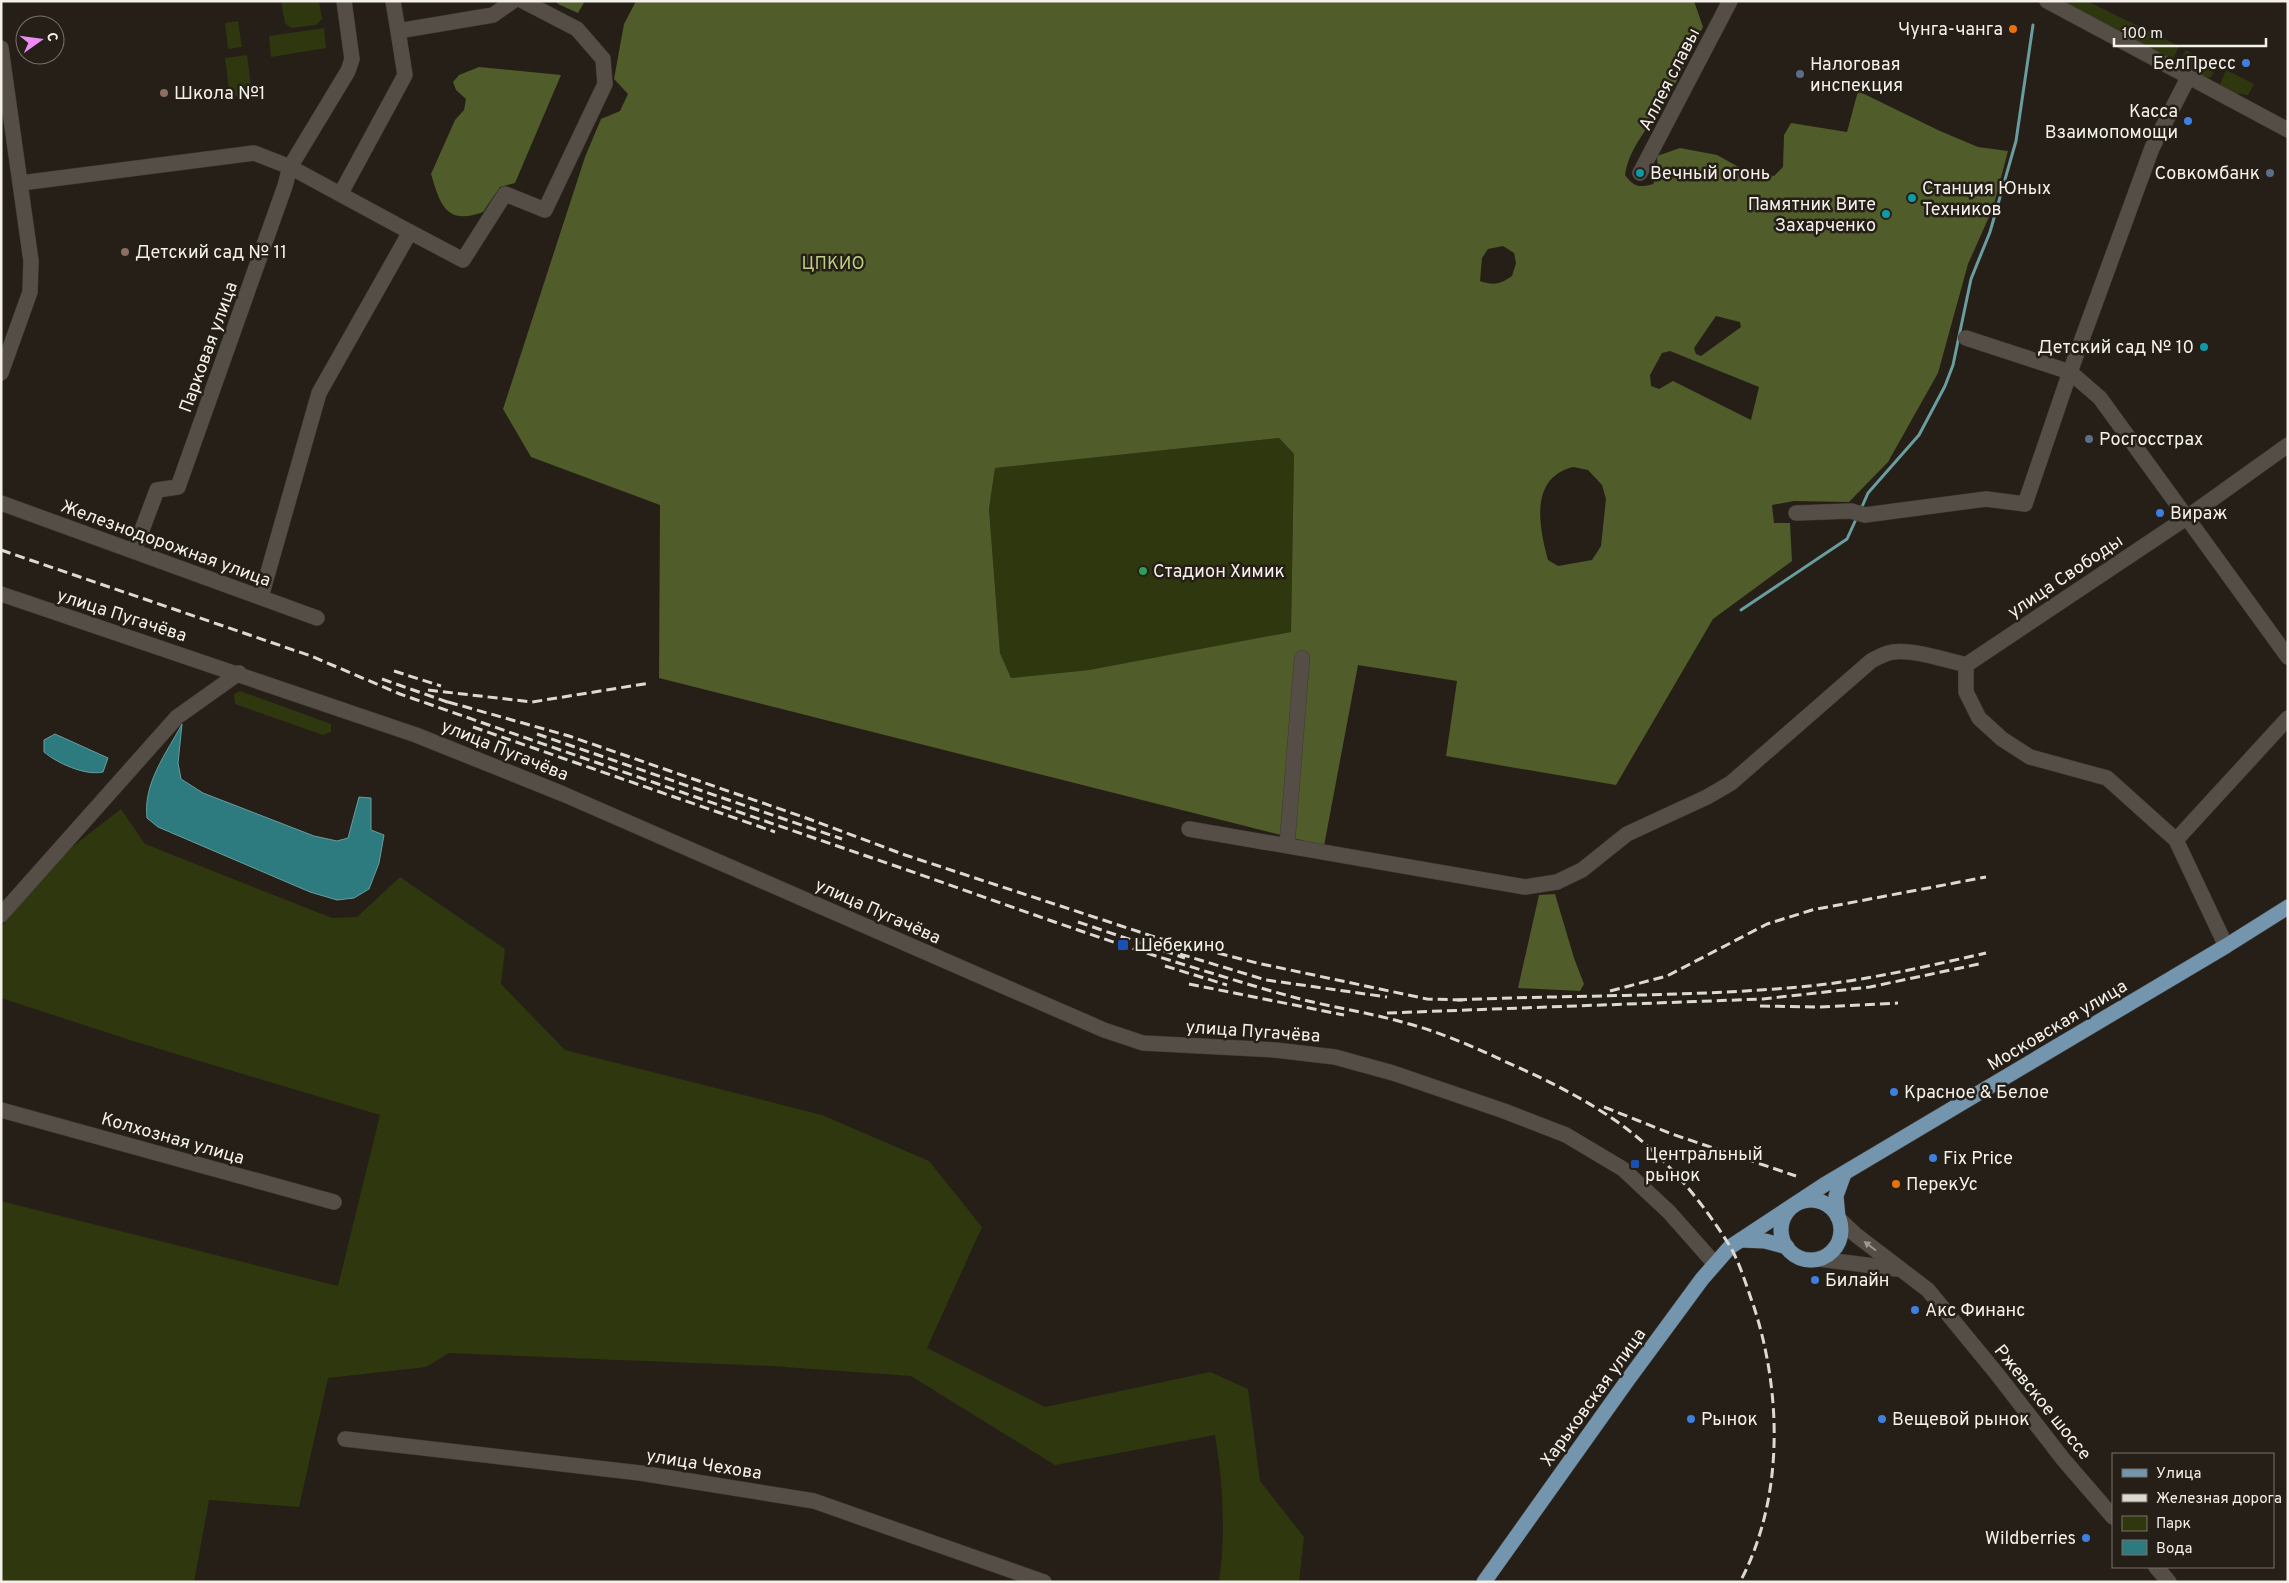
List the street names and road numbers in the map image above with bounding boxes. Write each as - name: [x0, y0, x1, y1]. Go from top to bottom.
- street label: Аллея славы: [1635, 24, 1706, 135]
- street label: Парковая улица: [175, 279, 244, 416]
- street label: Железнодорожная улица: [57, 496, 274, 593]
- street label: улица Свободы: [2004, 530, 2128, 624]
- street label: улица Пугачёва: [54, 585, 189, 648]
- street label: улица Пугачёва: [437, 715, 571, 787]
- street label: улица Пугачёва: [811, 874, 944, 950]
- street label: Московская улица: [1984, 975, 2132, 1077]
- street label: улица Пугачёва: [1185, 1016, 1321, 1049]
- street label: Колхозная улица: [98, 1108, 247, 1171]
- street label: Харьковская улица: [1536, 1324, 1652, 1471]
- street label: Ржевское шоссе: [1988, 1340, 2096, 1465]
- street label: улица Чехова: [644, 1445, 763, 1486]

